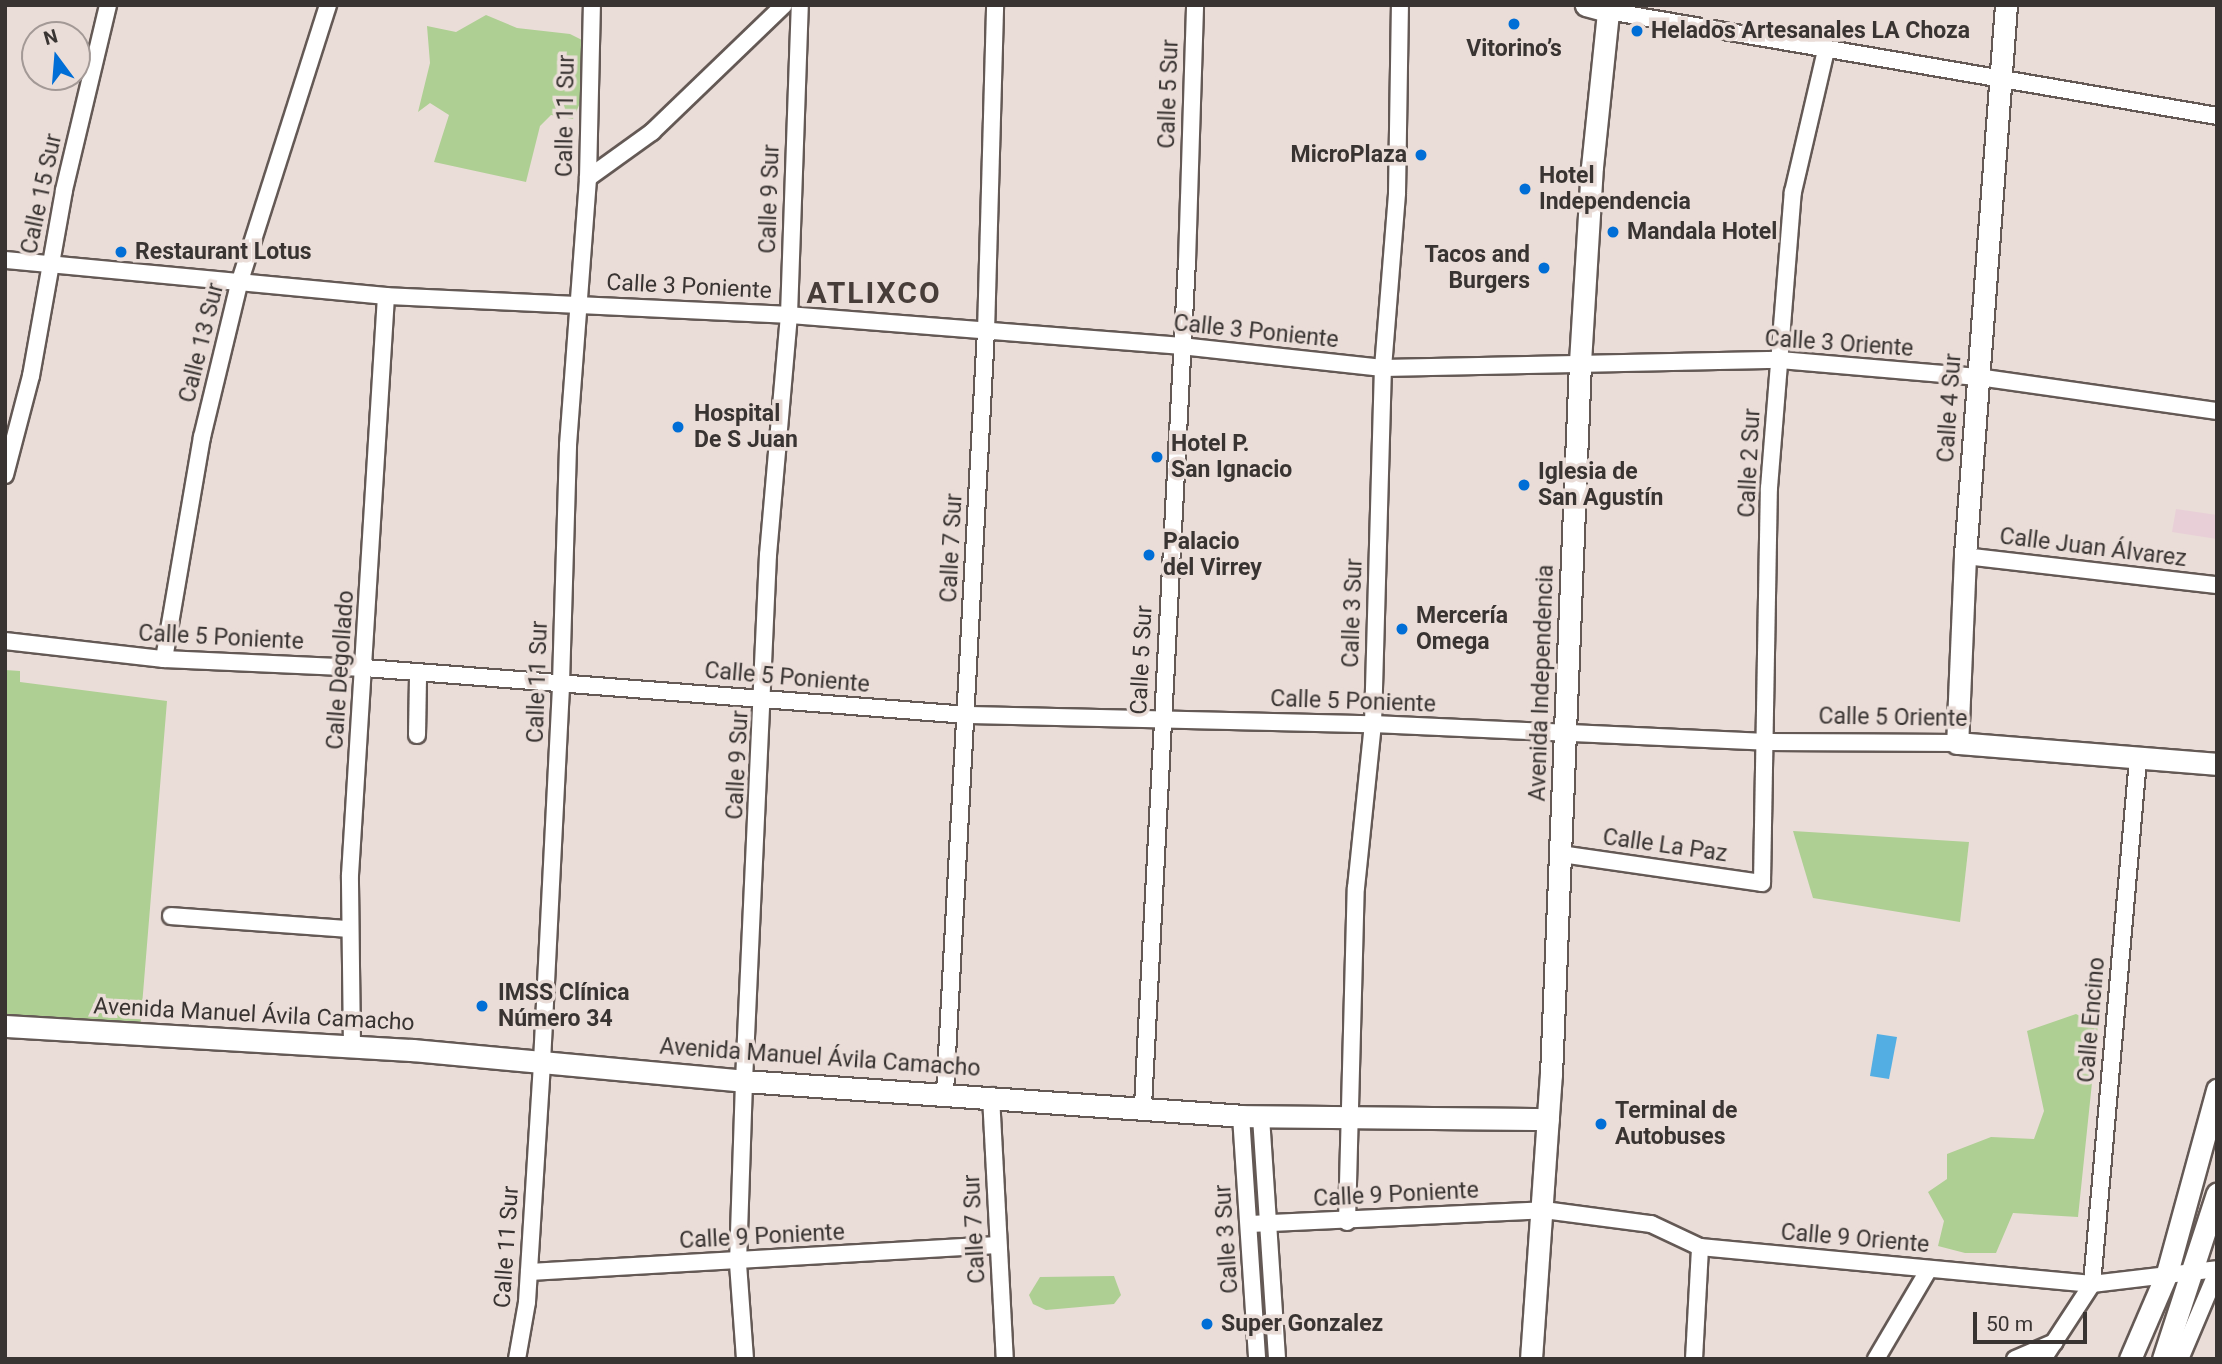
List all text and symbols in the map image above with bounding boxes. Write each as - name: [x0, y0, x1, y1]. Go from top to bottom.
- marker: Vitorino’s: [1506, 16, 1522, 32]
- place label: Helados Artesanales LA Choza: [1651, 17, 1970, 45]
- north arrow: [21, 21, 91, 91]
- marker: Helados Artesanales LA Choza: [1629, 23, 1645, 39]
- text: N: [41, 24, 60, 50]
- place label: Vitorino’s: [1466, 35, 1562, 63]
- street label: Calle 5 Sur: [1153, 39, 1185, 149]
- street label: Calle 11 Sur: [551, 55, 581, 177]
- street label: Calle 15 Sur: [16, 131, 68, 257]
- place label: MicroPlaza: [1291, 141, 1407, 169]
- street label: Calle 9 Sur: [754, 144, 786, 254]
- marker: MicroPlaza: [1413, 147, 1429, 163]
- place label: Hotel Independencia: [1539, 162, 1691, 216]
- marker: Hotel Independencia: [1517, 181, 1533, 197]
- place label: Mandala Hotel: [1627, 218, 1777, 246]
- marker: Mandala Hotel: [1605, 224, 1621, 240]
- place label: Restaurant Lotus: [135, 238, 312, 266]
- place label: Tacos and Burgers: [1424, 241, 1530, 295]
- marker: Restaurant Lotus: [113, 244, 129, 260]
- marker: Tacos and Burgers: [1536, 260, 1552, 276]
- street label: Calle 3 Poniente: [606, 269, 772, 305]
- district label: ATLIXCO: [807, 275, 941, 311]
- street label: Calle 13 Sur: [174, 280, 230, 406]
- street label: Calle 3 Poniente: [1172, 310, 1340, 354]
- street label: Calle 3 Oriente: [1764, 325, 1914, 363]
- street label: Calle 4 Sur: [1932, 353, 1968, 463]
- place label: Hospital De S Juan: [694, 400, 798, 454]
- street label: Calle 2 Sur: [1733, 408, 1767, 518]
- marker: Hospital De S Juan: [668, 417, 688, 437]
- place label: Hotel P. San Ignacio: [1171, 430, 1292, 484]
- marker: Hotel P. San Ignacio: [1149, 449, 1165, 465]
- place label: Iglesia de San Agustín: [1538, 458, 1663, 512]
- marker: Iglesia de San Agustín: [1516, 477, 1532, 493]
- street label: Calle 7 Sur: [935, 493, 969, 603]
- street label: Calle Juan Álvarez: [1998, 523, 2188, 573]
- place label: Palacio del Virrey: [1163, 528, 1262, 582]
- marker: Palacio del Virrey: [1141, 547, 1157, 563]
- street label: Calle 3 Sur: [1337, 558, 1369, 668]
- street label: Avenida Independencia: [1524, 564, 1560, 802]
- street label: Calle Degollado: [322, 589, 360, 751]
- place label: Mercería Omega: [1416, 602, 1508, 656]
- street label: Calle 5 Sur: [1125, 605, 1159, 715]
- street label: Calle 5 Poniente: [138, 620, 304, 656]
- street label: Calle 11 Sur: [522, 620, 554, 744]
- marker: Mercería Omega: [1394, 621, 1410, 637]
- street label: Calle 5 Poniente: [703, 657, 871, 699]
- street label: Calle 5 Poniente: [1270, 685, 1436, 719]
- street label: Calle 5 Oriente: [1818, 703, 1968, 733]
- street label: Calle 9 Sur: [721, 710, 755, 820]
- street label: Calle La Paz: [1601, 824, 1729, 868]
- street label: Calle Encino: [2073, 956, 2111, 1084]
- place label: IMSS Clínica Número 34: [498, 979, 630, 1033]
- street label: Avenida Manuel Ávila Camacho: [93, 993, 415, 1037]
- marker: IMSS Clínica Número 34: [472, 996, 492, 1016]
- street label: Avenida Manuel Ávila Camacho: [659, 1033, 981, 1083]
- place label: Terminal de Autobuses: [1615, 1097, 1737, 1151]
- marker: Terminal de Autobuses: [1593, 1116, 1609, 1132]
- street label: Calle 7 Sur: [958, 1174, 992, 1284]
- street label: Calle 9 Poniente: [1313, 1177, 1479, 1213]
- street label: Calle 3 Sur: [1209, 1184, 1245, 1294]
- street label: Calle 11 Sur: [489, 1185, 525, 1309]
- street label: Calle 9 Poniente: [679, 1219, 845, 1255]
- street label: Calle 9 Oriente: [1780, 1219, 1930, 1259]
- scale bar: [1977, 1298, 2091, 1342]
- place label: Super Gonzalez: [1221, 1310, 1383, 1338]
- text: 50 m: [1986, 1312, 2033, 1336]
- marker: Super Gonzalez: [1199, 1316, 1215, 1332]

